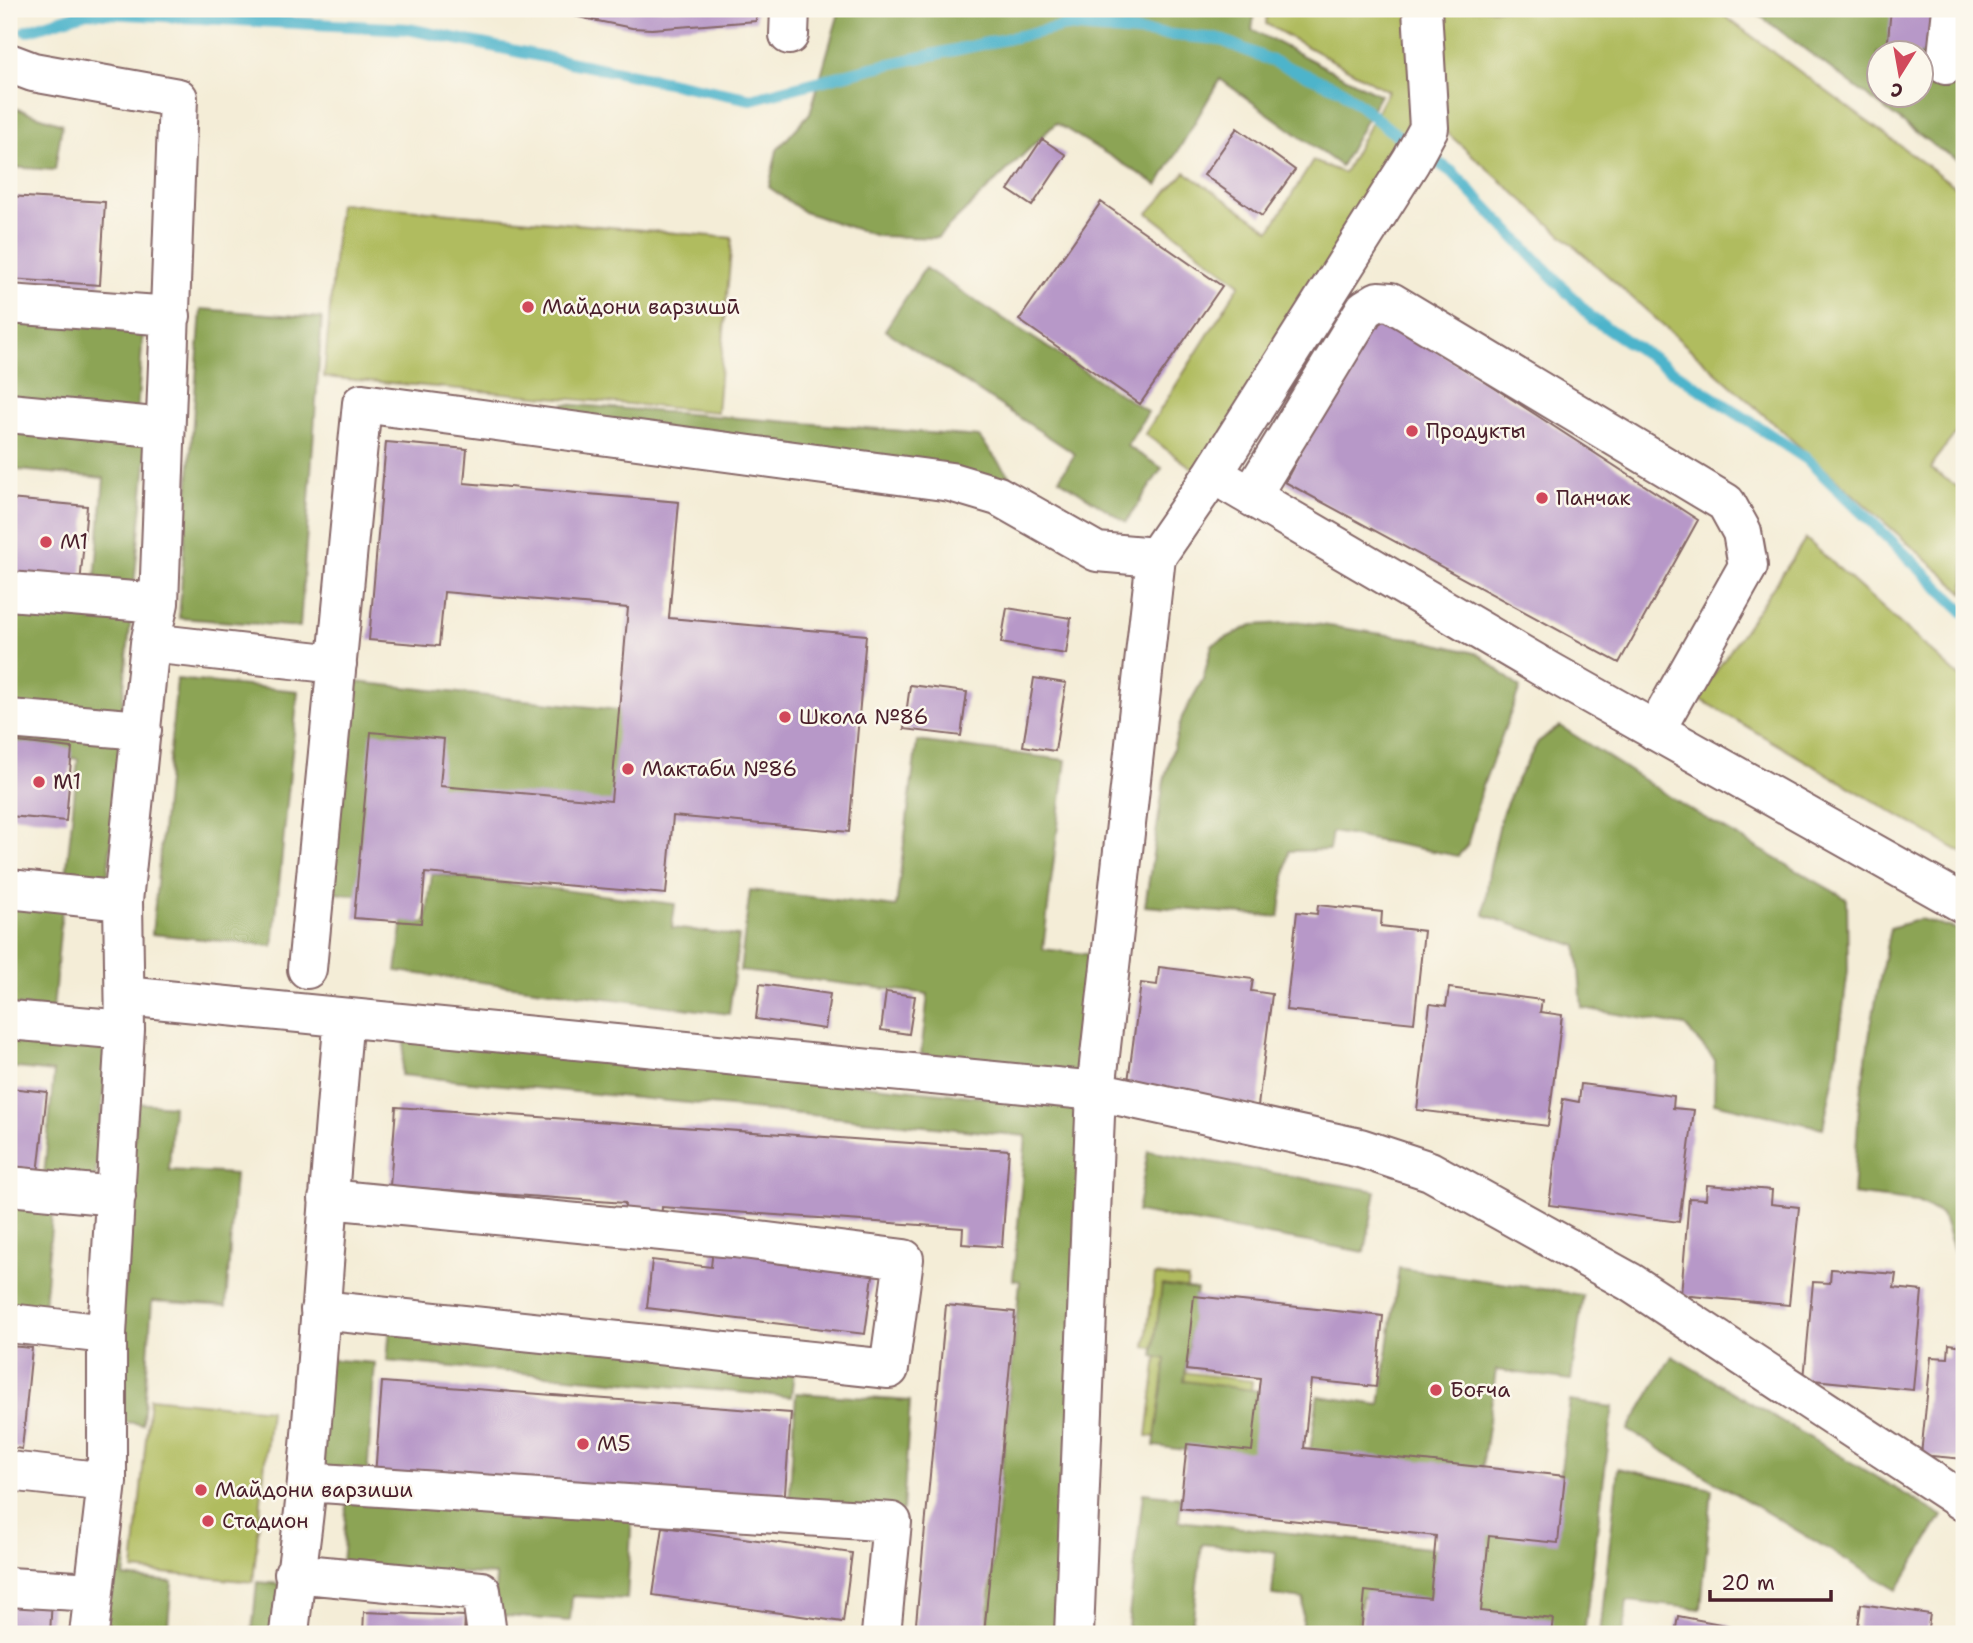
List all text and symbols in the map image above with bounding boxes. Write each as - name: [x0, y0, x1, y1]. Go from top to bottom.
- north arrow: [1864, 38, 1934, 108]
- text: С: [1889, 77, 1905, 104]
- place label: Майдони варзишӣ: [542, 293, 740, 321]
- marker: Майдони варзишӣ: [520, 299, 536, 315]
- place label: Продукты: [1426, 417, 1526, 445]
- marker: Продукты: [1404, 423, 1420, 439]
- place label: Панчак: [1556, 484, 1631, 512]
- marker: Панчак: [1534, 490, 1550, 506]
- place label: М1: [60, 528, 88, 556]
- marker: М1: [38, 534, 54, 550]
- place label: Школа №86: [799, 703, 928, 731]
- marker: Школа №86: [777, 709, 793, 725]
- place label: Мактаби №86: [642, 755, 797, 783]
- marker: Мактаби №86: [620, 761, 636, 777]
- place label: M1: [53, 768, 81, 796]
- marker: M1: [31, 774, 47, 790]
- place label: Боғча: [1450, 1376, 1510, 1404]
- marker: Боғча: [1428, 1382, 1444, 1398]
- place label: М5: [597, 1430, 631, 1458]
- marker: М5: [575, 1436, 591, 1452]
- place label: Майдони варзиши: [215, 1476, 413, 1504]
- marker: Майдони варзиши: [193, 1482, 209, 1498]
- place label: Стадион: [222, 1507, 309, 1535]
- marker: Стадион: [200, 1513, 216, 1529]
- scale bar: [1710, 1559, 1831, 1603]
- text: 20 m: [1721, 1569, 1775, 1597]

